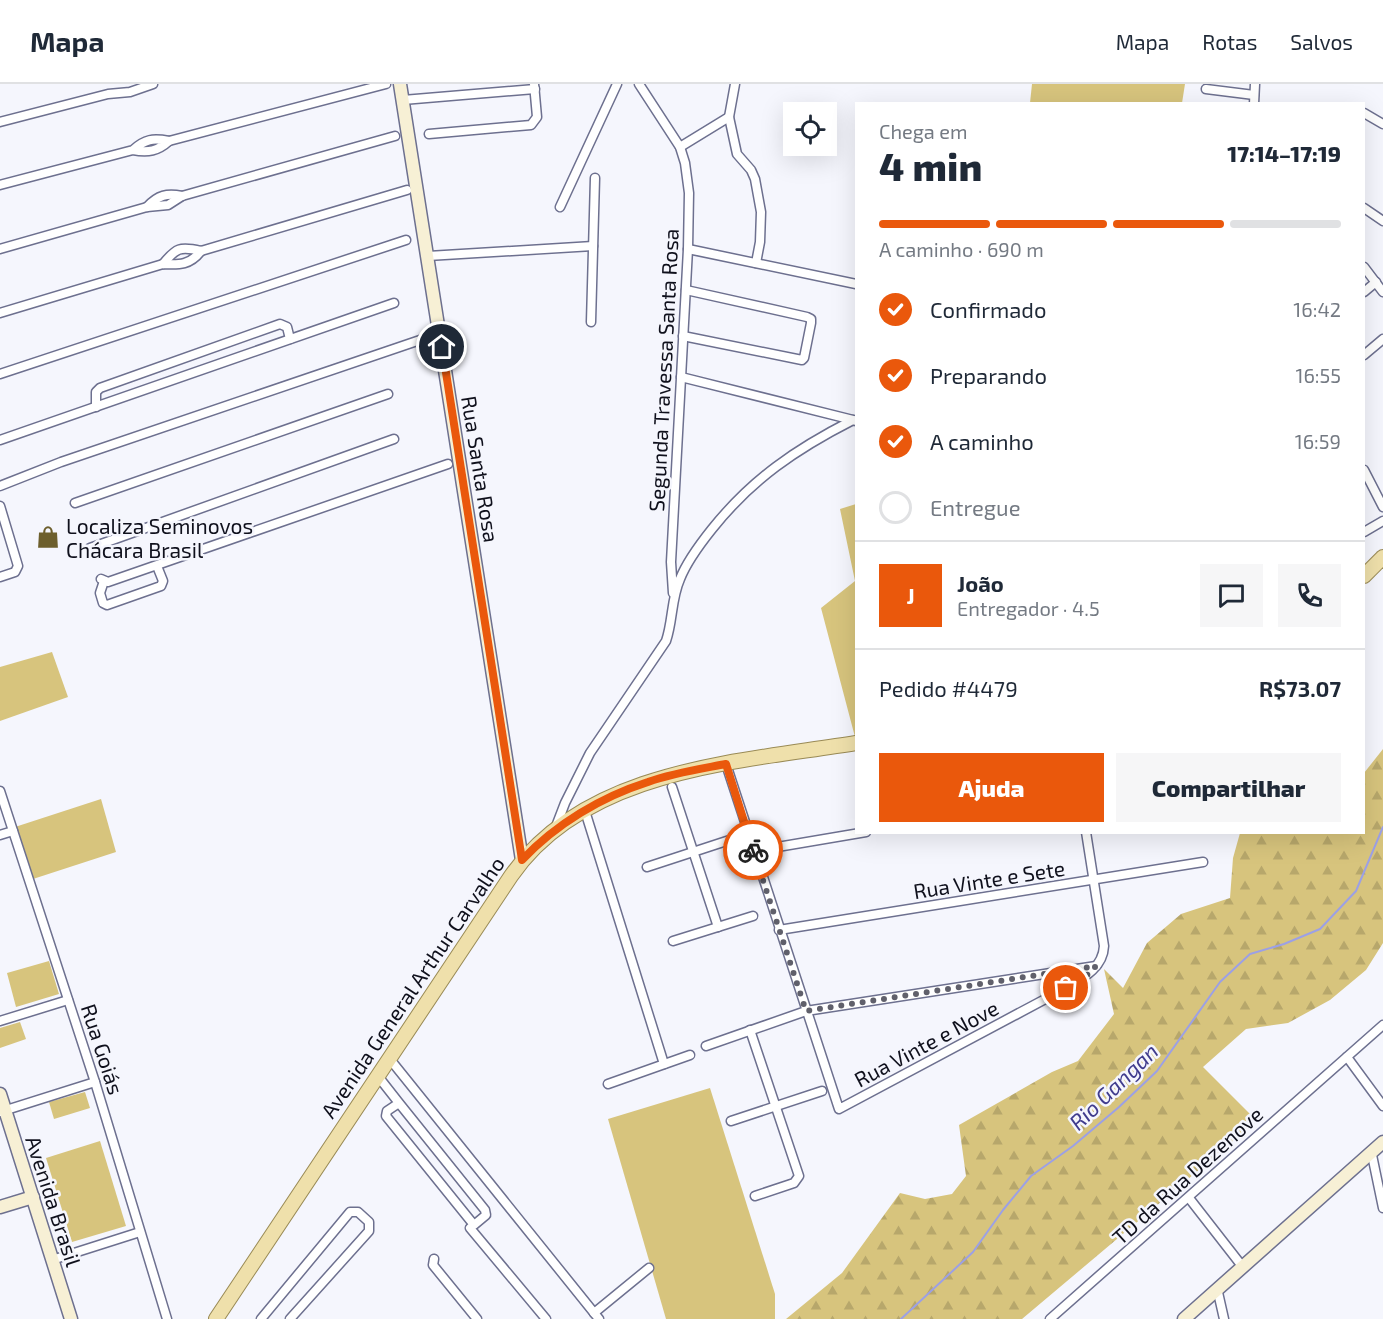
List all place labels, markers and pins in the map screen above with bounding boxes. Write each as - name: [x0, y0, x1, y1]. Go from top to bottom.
- pin: [416, 321, 467, 372]
- place label: Localiza Seminovos Chácara Brasil: [66, 513, 253, 562]
- shop icon: Localiza Seminovos Chácara Brasil: [35, 524, 61, 550]
- pin: [1040, 962, 1091, 1013]

